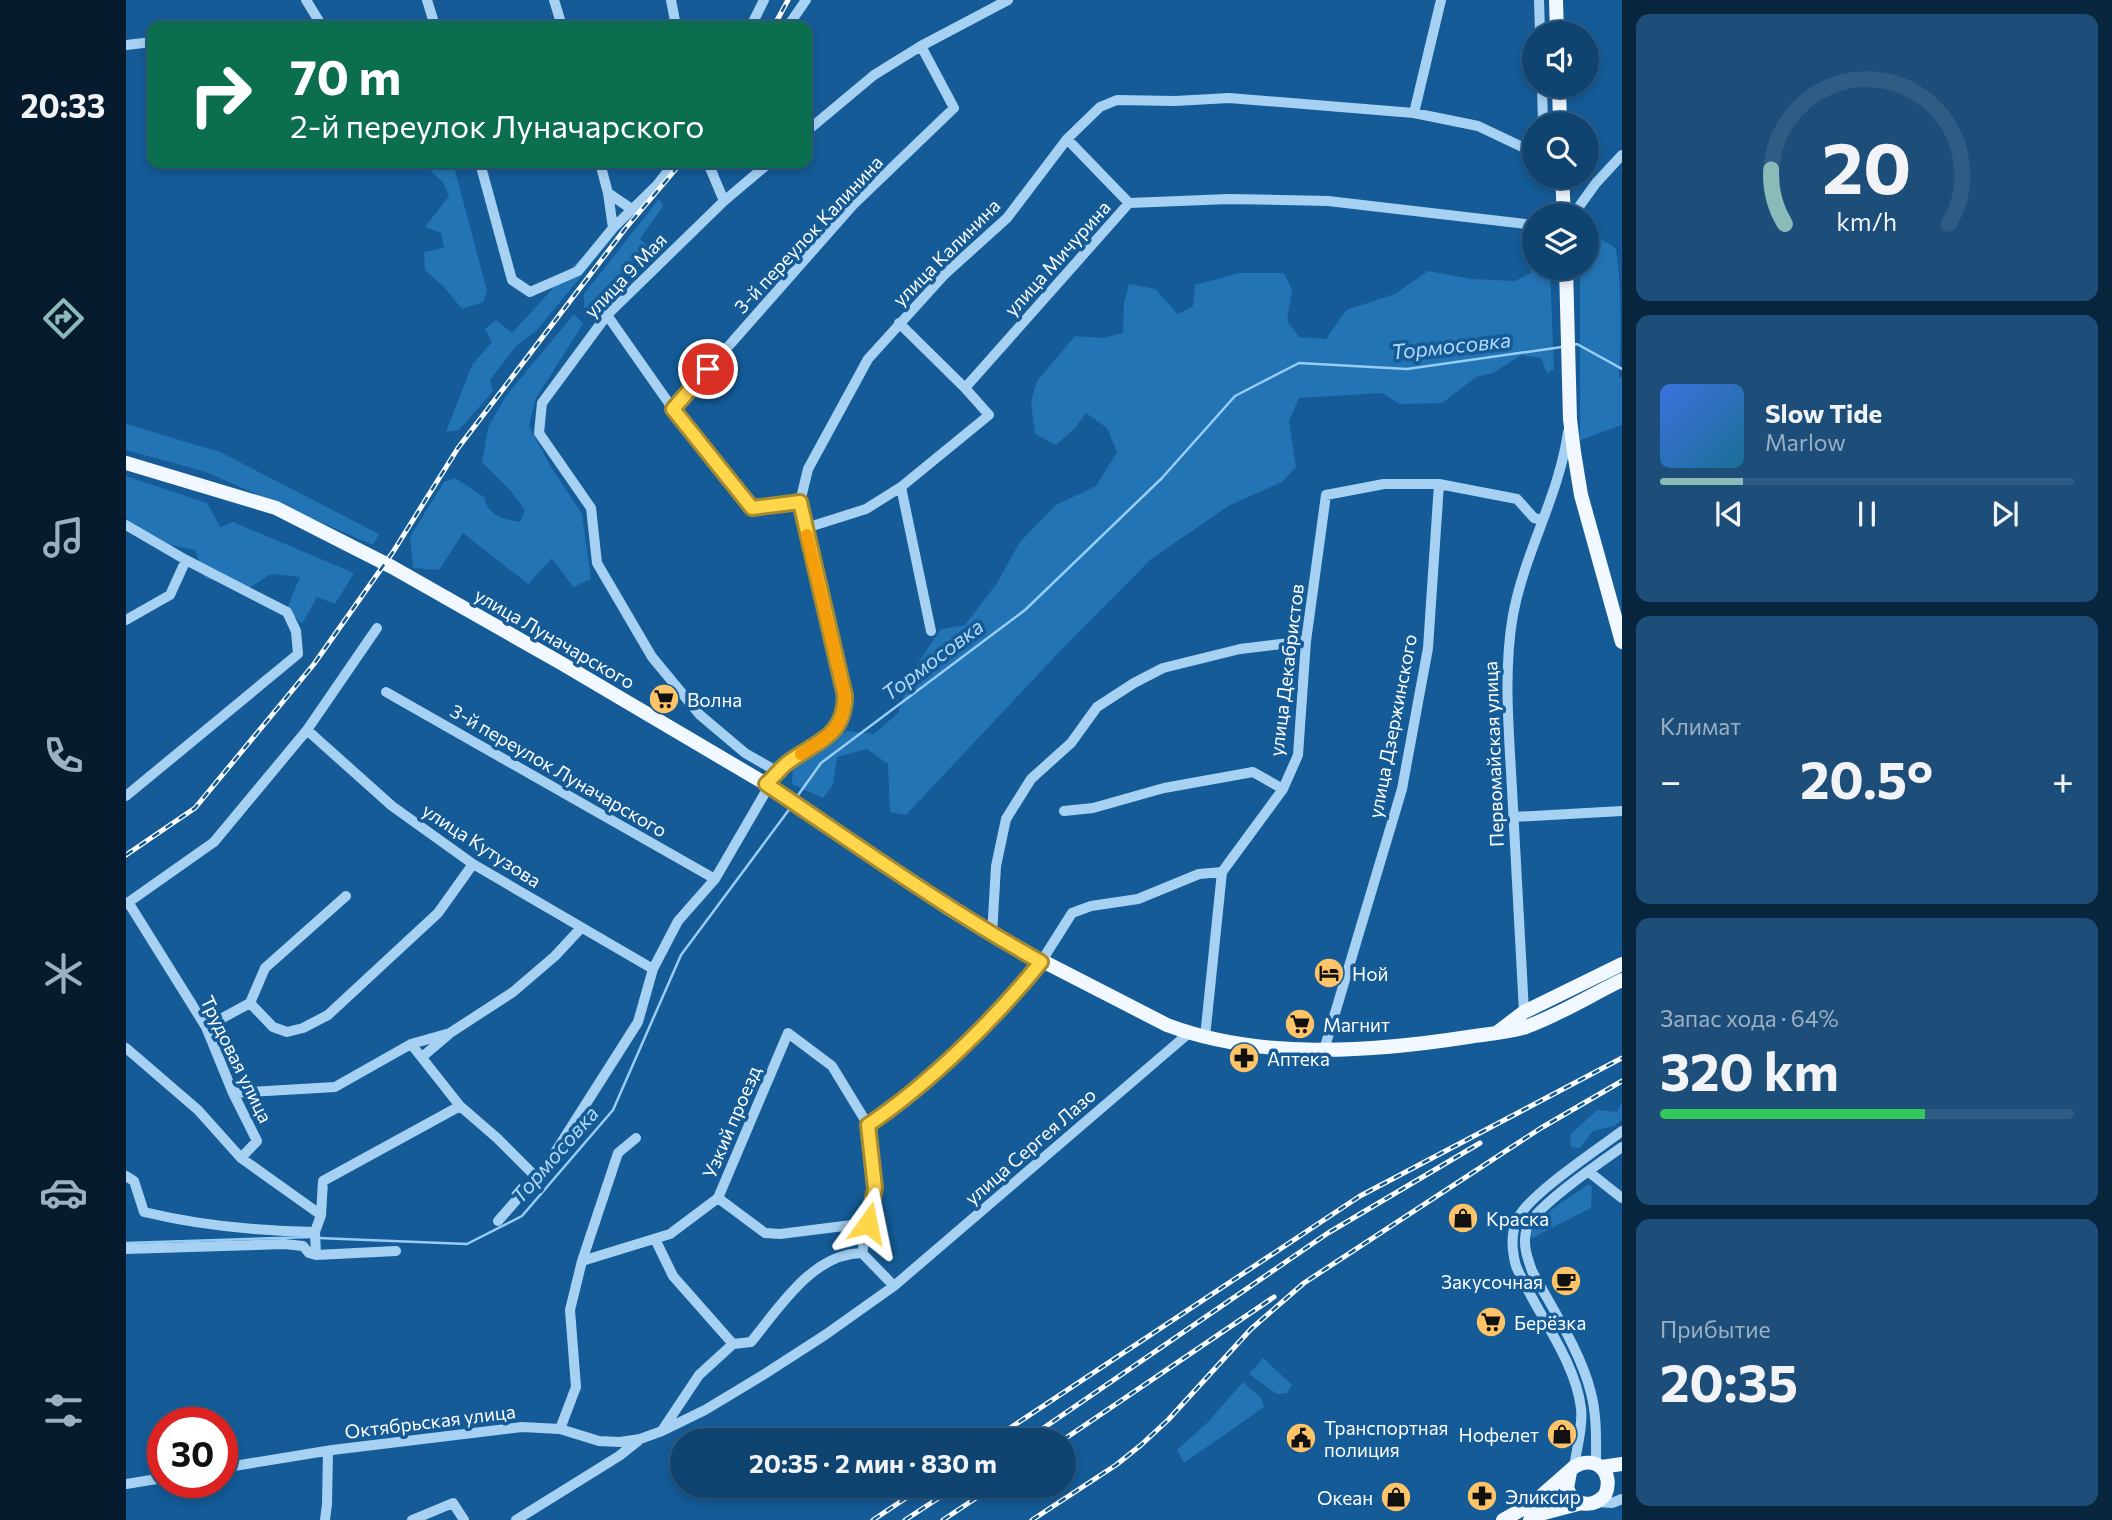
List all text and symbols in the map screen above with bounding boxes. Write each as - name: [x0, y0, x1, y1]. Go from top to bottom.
- map controls: [1522, 21, 1599, 280]
- button: sound: [1522, 21, 1599, 98]
- text: 70 m: [290, 45, 401, 105]
- icon: right: [175, 49, 266, 140]
- text: 20:33: [21, 85, 105, 125]
- text: 2-й переулок Луначарского: [290, 105, 704, 145]
- button: search: [1522, 112, 1599, 189]
- text: 20: [1822, 120, 1912, 209]
- street label: 3-й переулок Калинина: [729, 150, 887, 318]
- street label: улица Калинина: [887, 193, 1005, 311]
- street label: улица Мичурина: [999, 196, 1115, 320]
- button: layers: [1522, 203, 1599, 280]
- text: km/h: [1837, 205, 1897, 235]
- street label: улица 9 Мая: [579, 228, 671, 322]
- icon: directions: [39, 294, 88, 343]
- water label: Тормосовка: [1390, 326, 1512, 364]
- pin: [678, 339, 738, 399]
- icon: arrive: [689, 350, 727, 388]
- text: Slow Tide: [1765, 397, 1882, 428]
- text: Marlow: [1765, 428, 1846, 456]
- icon: previous: [1710, 495, 1748, 533]
- icon: pause: [1848, 495, 1886, 533]
- icon: next: [1986, 495, 2024, 533]
- icon: music: [39, 513, 88, 562]
- street label: улица Декабристов: [1264, 582, 1308, 758]
- street label: улица Луначарского: [471, 583, 639, 693]
- water label: Тормосовка: [876, 613, 988, 705]
- street label: улица Дзержинского: [1363, 632, 1421, 820]
- street label: Первомайская улица: [1478, 661, 1508, 847]
- supermarket icon: Волна: [647, 682, 681, 716]
- place label: Волна: [687, 688, 742, 711]
- street label: 3-й переулок Луначарского: [447, 698, 671, 842]
- text: Климат: [1660, 712, 1741, 740]
- icon: phone: [39, 731, 88, 780]
- text: 20.5°: [1800, 746, 1933, 810]
- text: −: [1660, 756, 1682, 803]
- text: +: [2052, 756, 2074, 803]
- street label: улица Кутузова: [418, 798, 546, 892]
- icon: climate: [39, 949, 88, 998]
- hotel icon: Ной: [1312, 956, 1346, 990]
- place label: Ной: [1352, 962, 1389, 985]
- street label: Трудовая улица: [196, 992, 278, 1126]
- text: Запас хода · 64%: [1660, 1004, 1839, 1032]
- supermarket icon: Магнит: [1283, 1007, 1317, 1041]
- place label: Магнит: [1323, 1013, 1390, 1036]
- text: 320 km: [1660, 1038, 1839, 1102]
- pharmacy icon: Аптека: [1227, 1041, 1261, 1075]
- place label: Аптека: [1267, 1047, 1330, 1070]
- street label: Узкий проезд: [697, 1062, 765, 1182]
- street label: улица Сергея Лазо: [960, 1083, 1100, 1209]
- water label: Тормосовка: [505, 1100, 603, 1208]
- icon: car: [39, 1168, 88, 1217]
- position arrow: [831, 1186, 905, 1260]
- shop icon: Краска: [1446, 1201, 1480, 1235]
- place label: Краска: [1486, 1207, 1549, 1230]
- cafe icon: Закусочная: [1549, 1264, 1583, 1298]
- place label: Закусочная: [1441, 1270, 1543, 1293]
- supermarket icon: Берёзка: [1474, 1305, 1508, 1339]
- place label: Берёзка: [1514, 1311, 1586, 1334]
- text: Прибытие: [1660, 1315, 1771, 1343]
- text: 20:35: [1660, 1349, 1798, 1413]
- icon: filters: [39, 1386, 88, 1435]
- street label: Октябрьская улица: [343, 1399, 517, 1443]
- speed limit sign: 30: [147, 1407, 238, 1498]
- place label: Транспортная полиция: [1324, 1416, 1449, 1461]
- shop icon: Нофелет: [1545, 1417, 1579, 1451]
- public building icon: Транспортная полиция: [1284, 1421, 1318, 1455]
- place label: Нофелет: [1458, 1423, 1539, 1446]
- text: 20:35 · 2 мин · 830 m: [749, 1447, 997, 1478]
- pharmacy icon: Эликсир: [1465, 1479, 1499, 1513]
- shop icon: Океан: [1379, 1480, 1413, 1514]
- place label: Эликсир: [1505, 1485, 1581, 1508]
- place label: Океан: [1317, 1486, 1373, 1509]

